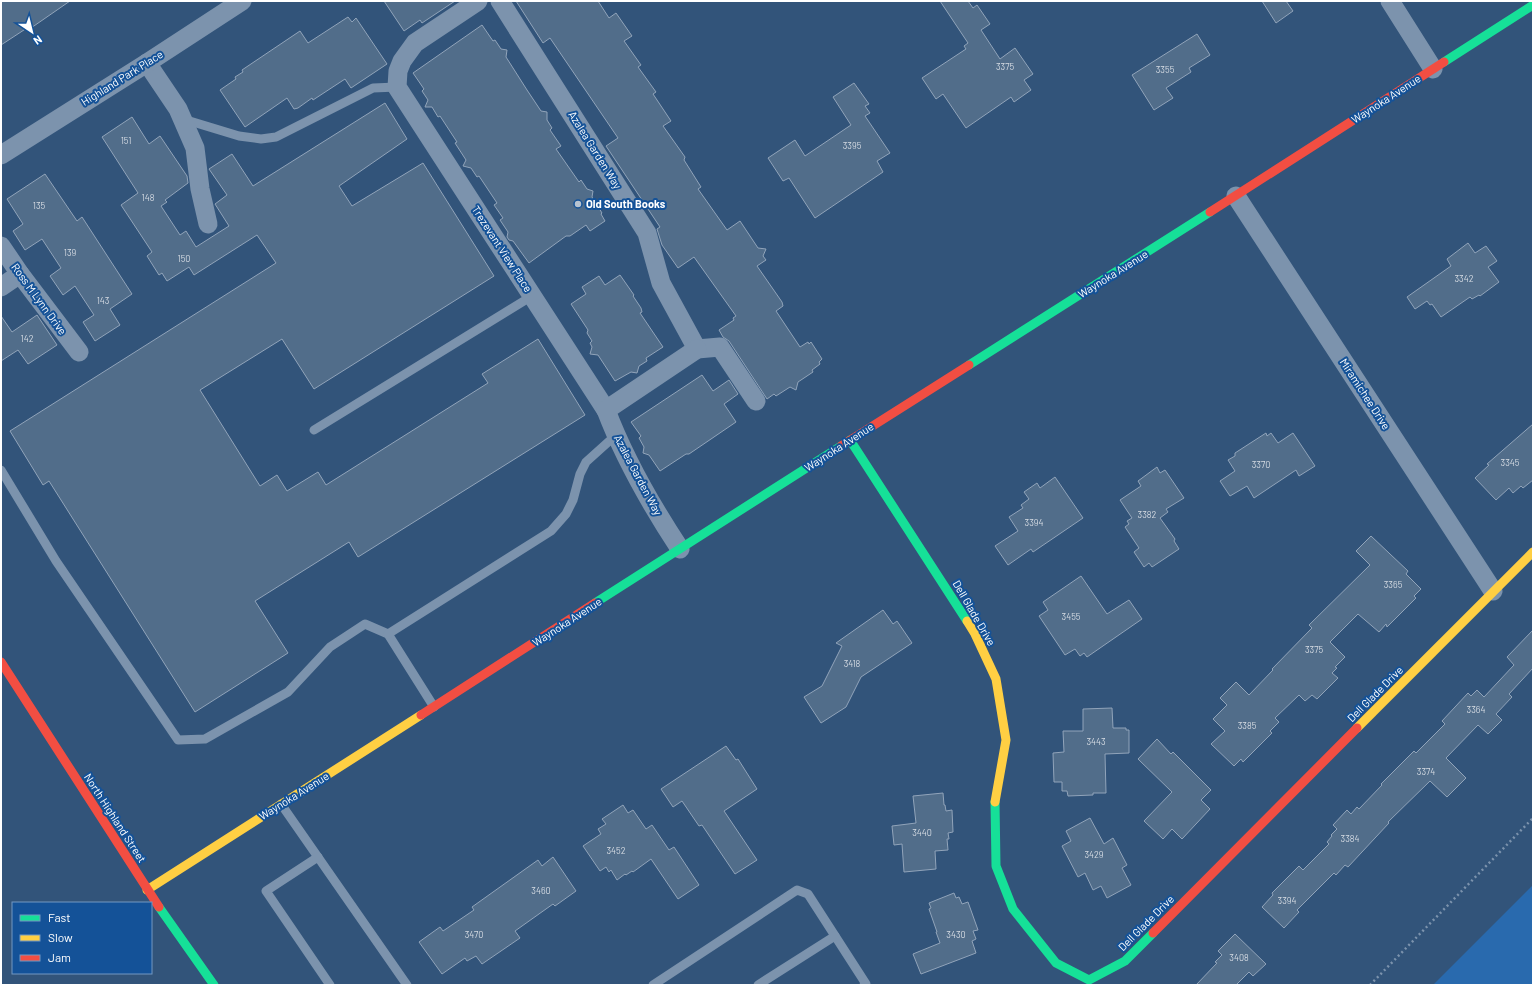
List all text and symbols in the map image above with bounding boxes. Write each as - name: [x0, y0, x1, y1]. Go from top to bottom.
- north arrow: [12, 12, 52, 52]
- text: N: [31, 33, 45, 48]
- street label: Highland Park Place: [78, 47, 165, 108]
- house number: 3375: [996, 61, 1014, 72]
- house number: 3355: [1156, 64, 1175, 75]
- street label: Waynoka Avenue: [1349, 71, 1423, 126]
- street label: Azalea Garden Way: [566, 108, 625, 191]
- house number: 151: [121, 135, 131, 146]
- house number: 3395: [843, 140, 862, 151]
- house number: 148: [142, 192, 155, 203]
- place label: Old South Books: [586, 197, 666, 210]
- marker: Old South Books: [573, 199, 583, 209]
- house number: 135: [33, 200, 46, 211]
- street label: Trezevant View Place: [470, 203, 535, 294]
- house number: 139: [64, 247, 77, 258]
- street label: Waynoka Avenue: [1075, 247, 1150, 300]
- house number: 150: [178, 253, 190, 264]
- street label: Ross M Lynn Drive: [9, 260, 70, 337]
- house number: 3342: [1454, 273, 1474, 284]
- house number: 143: [97, 295, 110, 306]
- house number: 142: [21, 333, 34, 344]
- street label: Miramichee Drive: [1338, 356, 1393, 432]
- street label: Waynoka Avenue: [802, 419, 876, 474]
- street label: Azalea Garden Way: [612, 432, 665, 517]
- house number: 3345: [1501, 457, 1520, 468]
- house number: 3370: [1252, 459, 1270, 470]
- house number: 3382: [1138, 509, 1157, 520]
- house number: 3394: [1025, 517, 1043, 528]
- street label: Dell Glade Drive: [950, 578, 998, 648]
- house number: 3365: [1384, 579, 1403, 590]
- street label: Waynoka Avenue: [530, 594, 604, 649]
- house number: 3455: [1062, 611, 1081, 622]
- house number: 3375: [1305, 644, 1323, 655]
- house number: 3418: [844, 658, 861, 669]
- street label: Dell Glade Drive: [1344, 663, 1405, 724]
- house number: 3364: [1467, 704, 1485, 715]
- house number: 3385: [1238, 720, 1257, 731]
- house number: 3443: [1086, 736, 1106, 747]
- house number: 3374: [1417, 766, 1435, 777]
- street label: Waynoka Avenue: [256, 769, 331, 822]
- street label: North Highland Street: [82, 771, 149, 865]
- house number: 3440: [912, 827, 932, 838]
- house number: 3384: [1341, 833, 1359, 844]
- house number: 3452: [606, 845, 626, 856]
- house number: 3429: [1084, 849, 1104, 860]
- house number: 3460: [531, 885, 551, 896]
- street label: Dell Glade Drive: [1115, 892, 1176, 953]
- house number: 3394: [1278, 895, 1296, 906]
- legend: [12, 902, 152, 974]
- text: Fast: [48, 910, 71, 924]
- house number: 3470: [465, 929, 483, 940]
- house number: 3430: [946, 929, 966, 940]
- text: Slow: [48, 930, 73, 944]
- text: Jam: [48, 950, 71, 964]
- house number: 3408: [1229, 952, 1249, 963]

